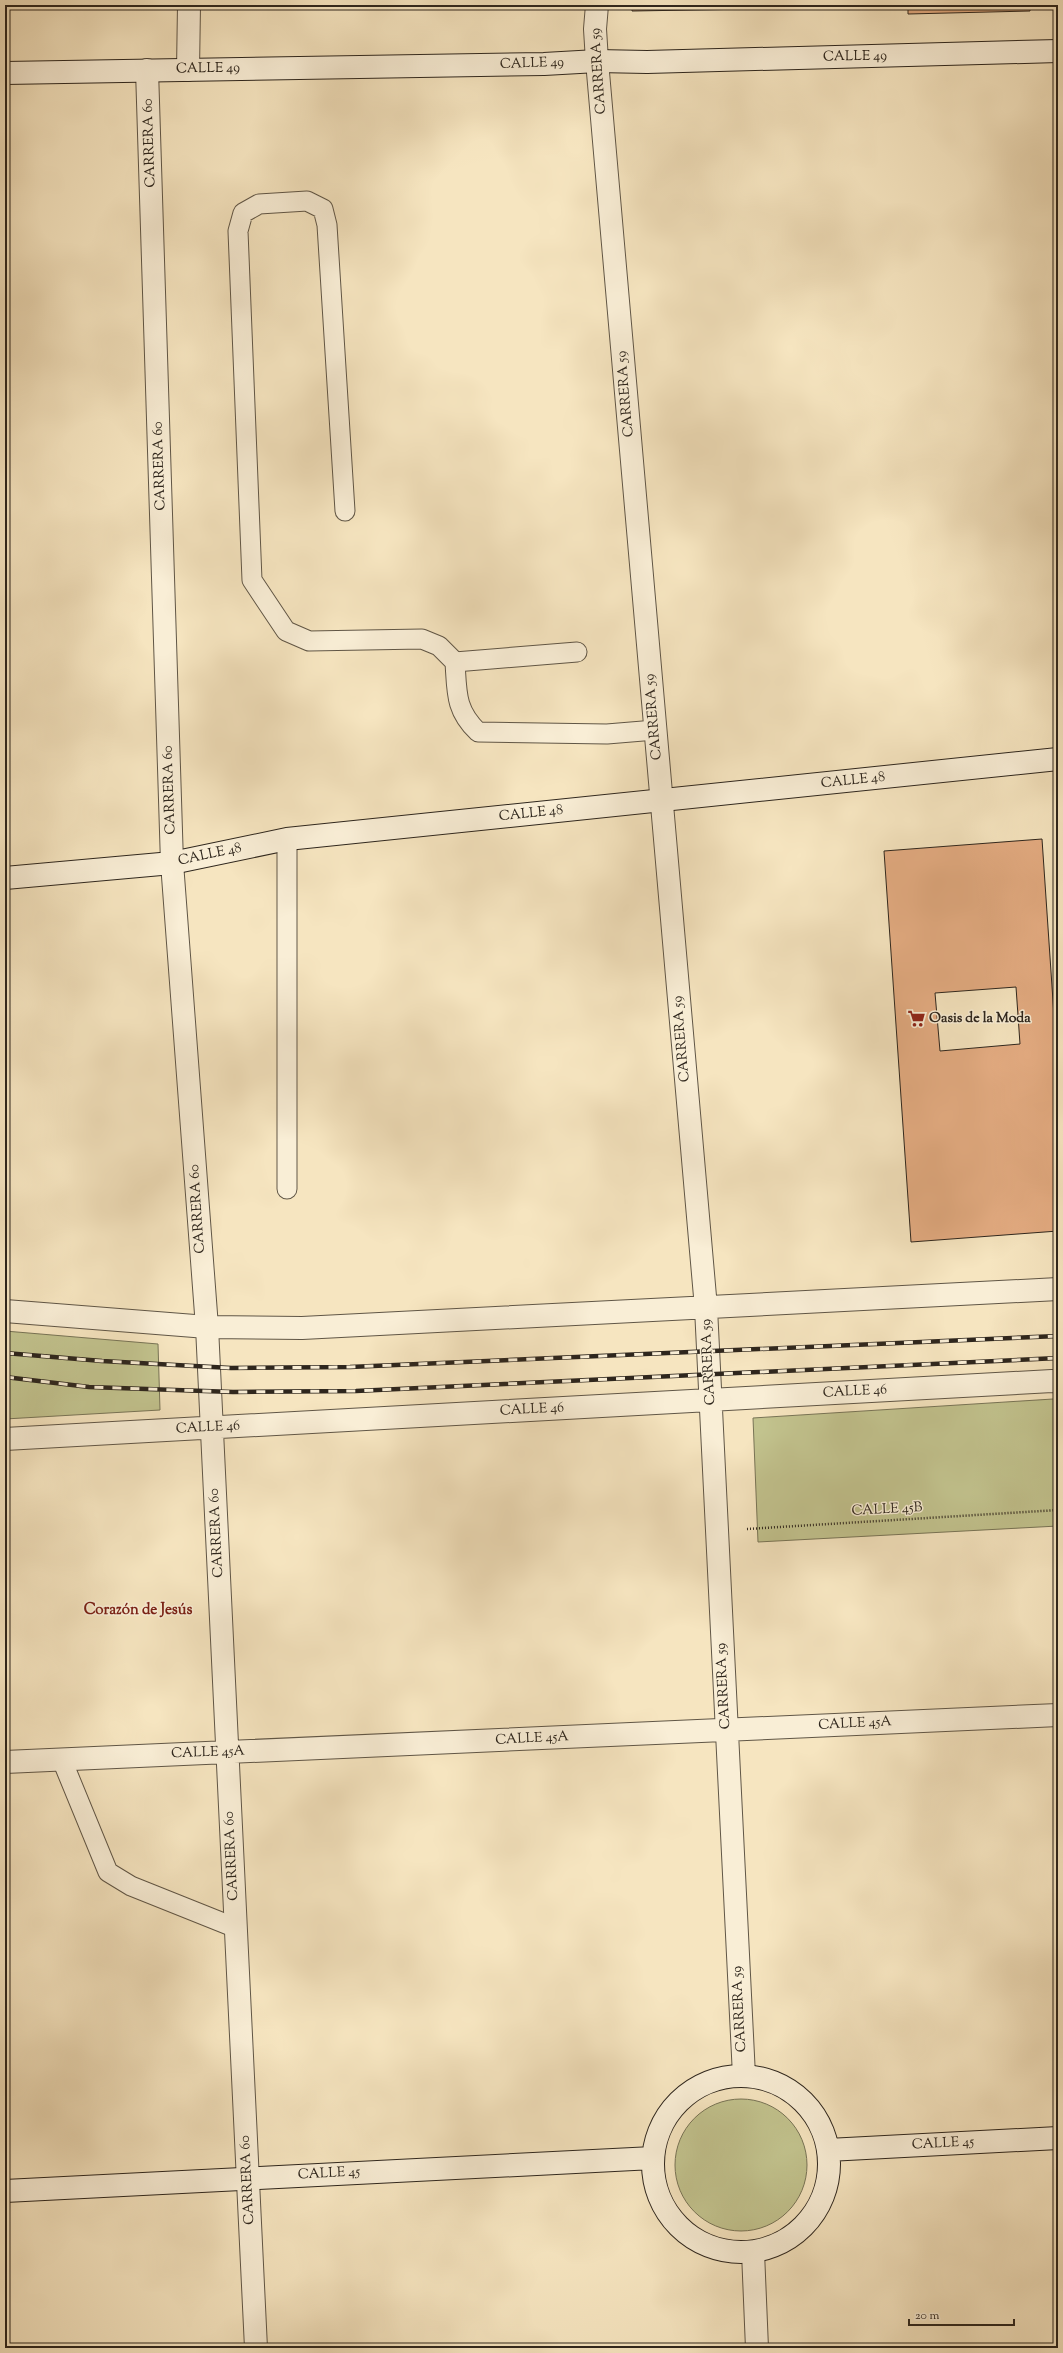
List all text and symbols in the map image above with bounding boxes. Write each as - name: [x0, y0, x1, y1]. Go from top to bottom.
- street label: CARRERA 59: [586, 27, 612, 115]
- street label: CALLE 49: [823, 46, 887, 68]
- street label: CALLE 49: [500, 53, 565, 75]
- street label: CALLE 49: [176, 58, 240, 80]
- street label: CARRERA 60: [138, 98, 162, 188]
- street label: CARRERA 59: [612, 350, 640, 438]
- street label: CARRERA 60: [148, 421, 172, 511]
- street label: CARRERA 59: [640, 673, 668, 761]
- street label: CARRERA 60: [158, 745, 182, 835]
- street label: CALLE 48: [820, 768, 886, 794]
- street label: CALLE 48: [498, 801, 564, 827]
- street label: CALLE 48: [176, 839, 244, 871]
- street label: CARRERA 59: [668, 995, 696, 1083]
- supermarket icon: Oasis de la Moda: [906, 1009, 926, 1029]
- place label: Oasis de la Moda: [929, 1009, 1031, 1029]
- street label: CARRERA 60: [185, 1164, 211, 1254]
- street label: CARRERA 59: [697, 1318, 721, 1406]
- street label: CALLE 46: [822, 1380, 888, 1404]
- street label: CALLE 46: [499, 1398, 565, 1422]
- street label: CALLE 46: [175, 1416, 241, 1440]
- street label: CARRERA 60: [205, 1488, 229, 1578]
- street label: CALLE 45B: [851, 1498, 923, 1522]
- district label: Corazón de Jesús: [84, 1600, 192, 1621]
- street label: CARRERA 59: [712, 1642, 736, 1730]
- street label: CALLE 45A: [818, 1712, 893, 1736]
- street label: CALLE 45A: [495, 1727, 570, 1751]
- street label: CALLE 45A: [171, 1742, 246, 1764]
- street label: CARRERA 60: [220, 1811, 244, 1901]
- street label: CARRERA 59: [728, 1965, 752, 2053]
- street label: CALLE 45: [911, 2132, 975, 2156]
- street label: CARRERA 60: [236, 2135, 260, 2225]
- street label: CALLE 45: [297, 2162, 361, 2186]
- scale bar: [909, 2301, 1014, 2327]
- text: 20 m: [915, 2307, 940, 2325]

